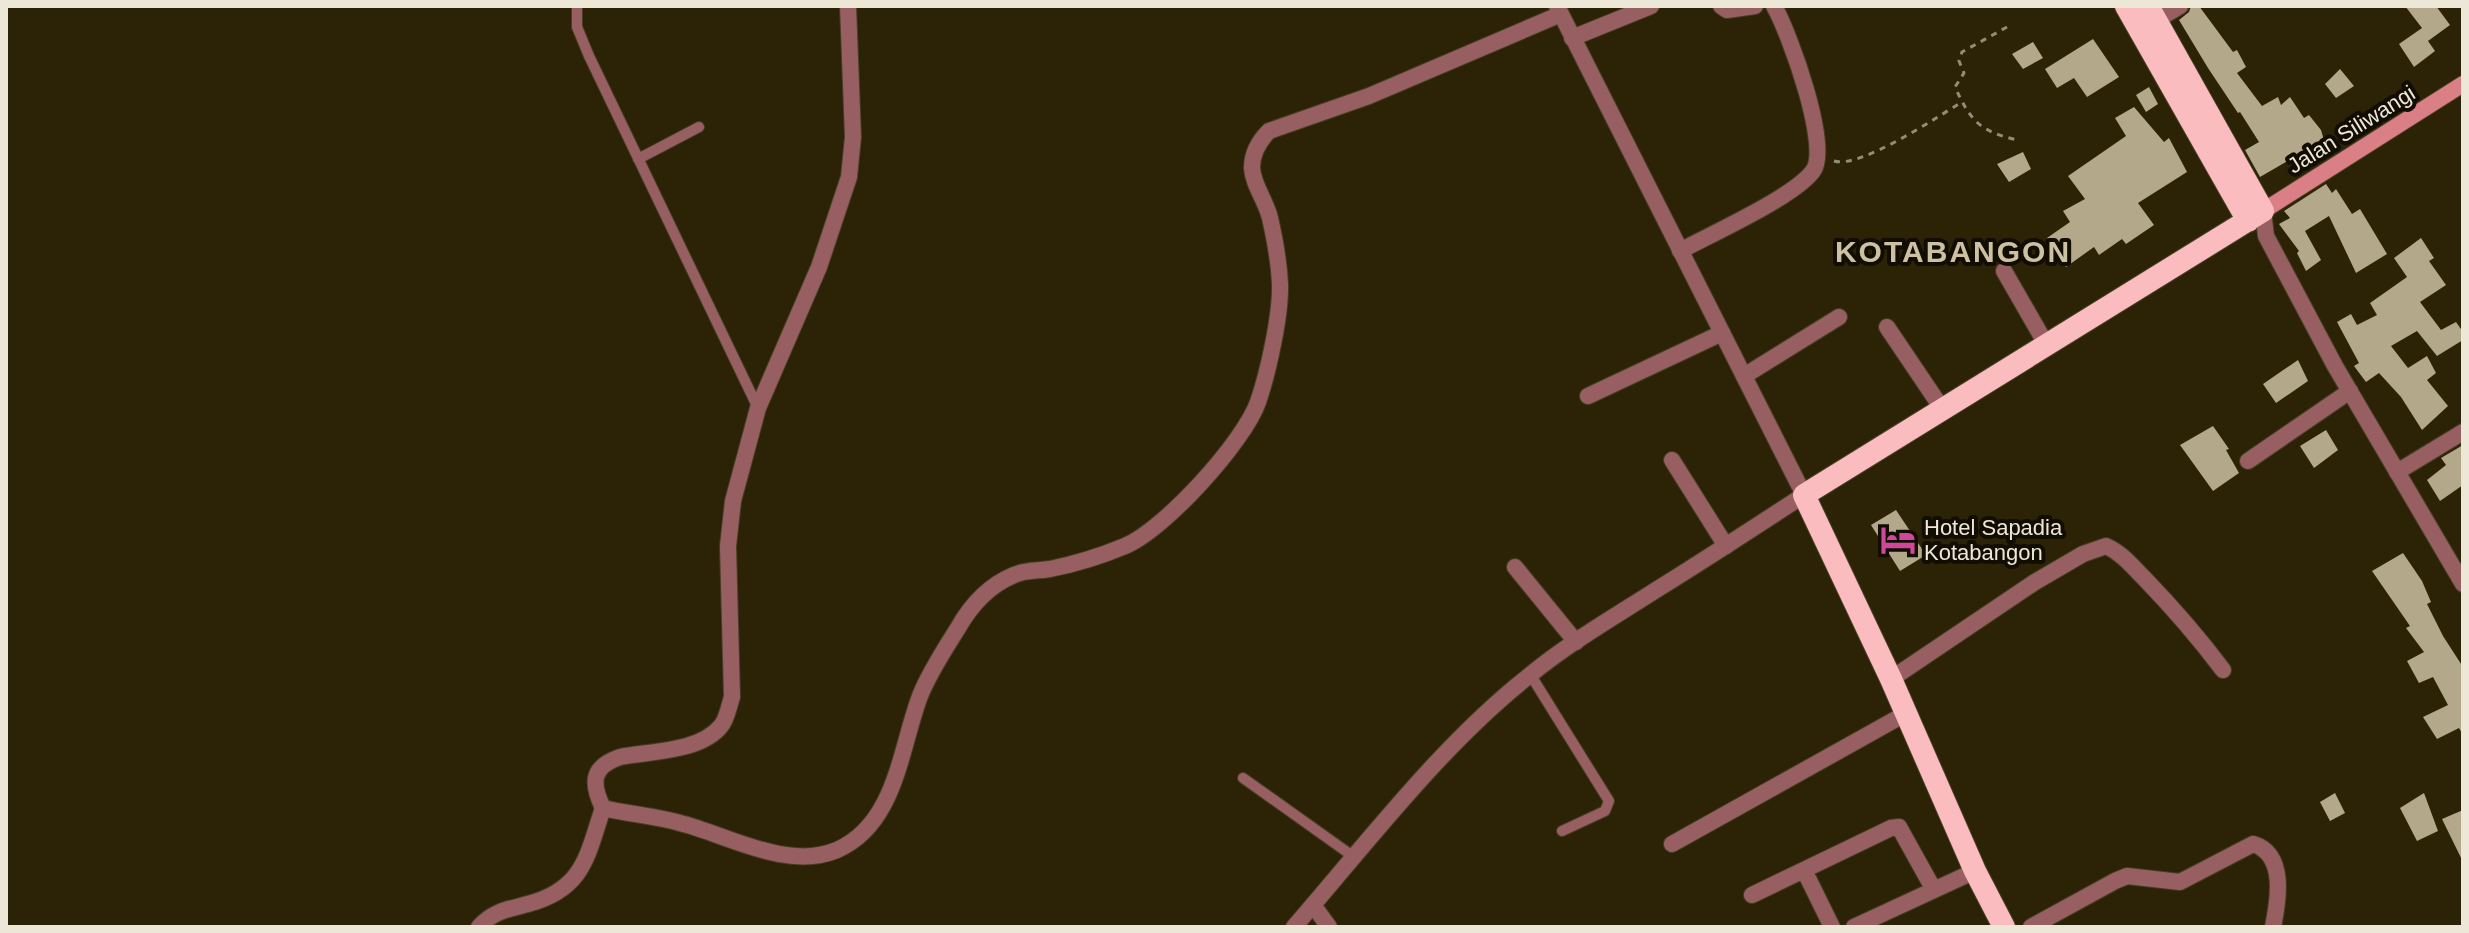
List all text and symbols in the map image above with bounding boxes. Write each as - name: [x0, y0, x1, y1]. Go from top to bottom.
- street label: Jalan Siliwangi: [2283, 80, 2420, 179]
- district label: KOTABANGON: [1835, 235, 2071, 268]
- place label: Hotel Sapadia Kotabangon: [1924, 515, 2063, 565]
- hotel icon: Hotel Sapadia Kotabangon: [1879, 521, 1917, 559]

